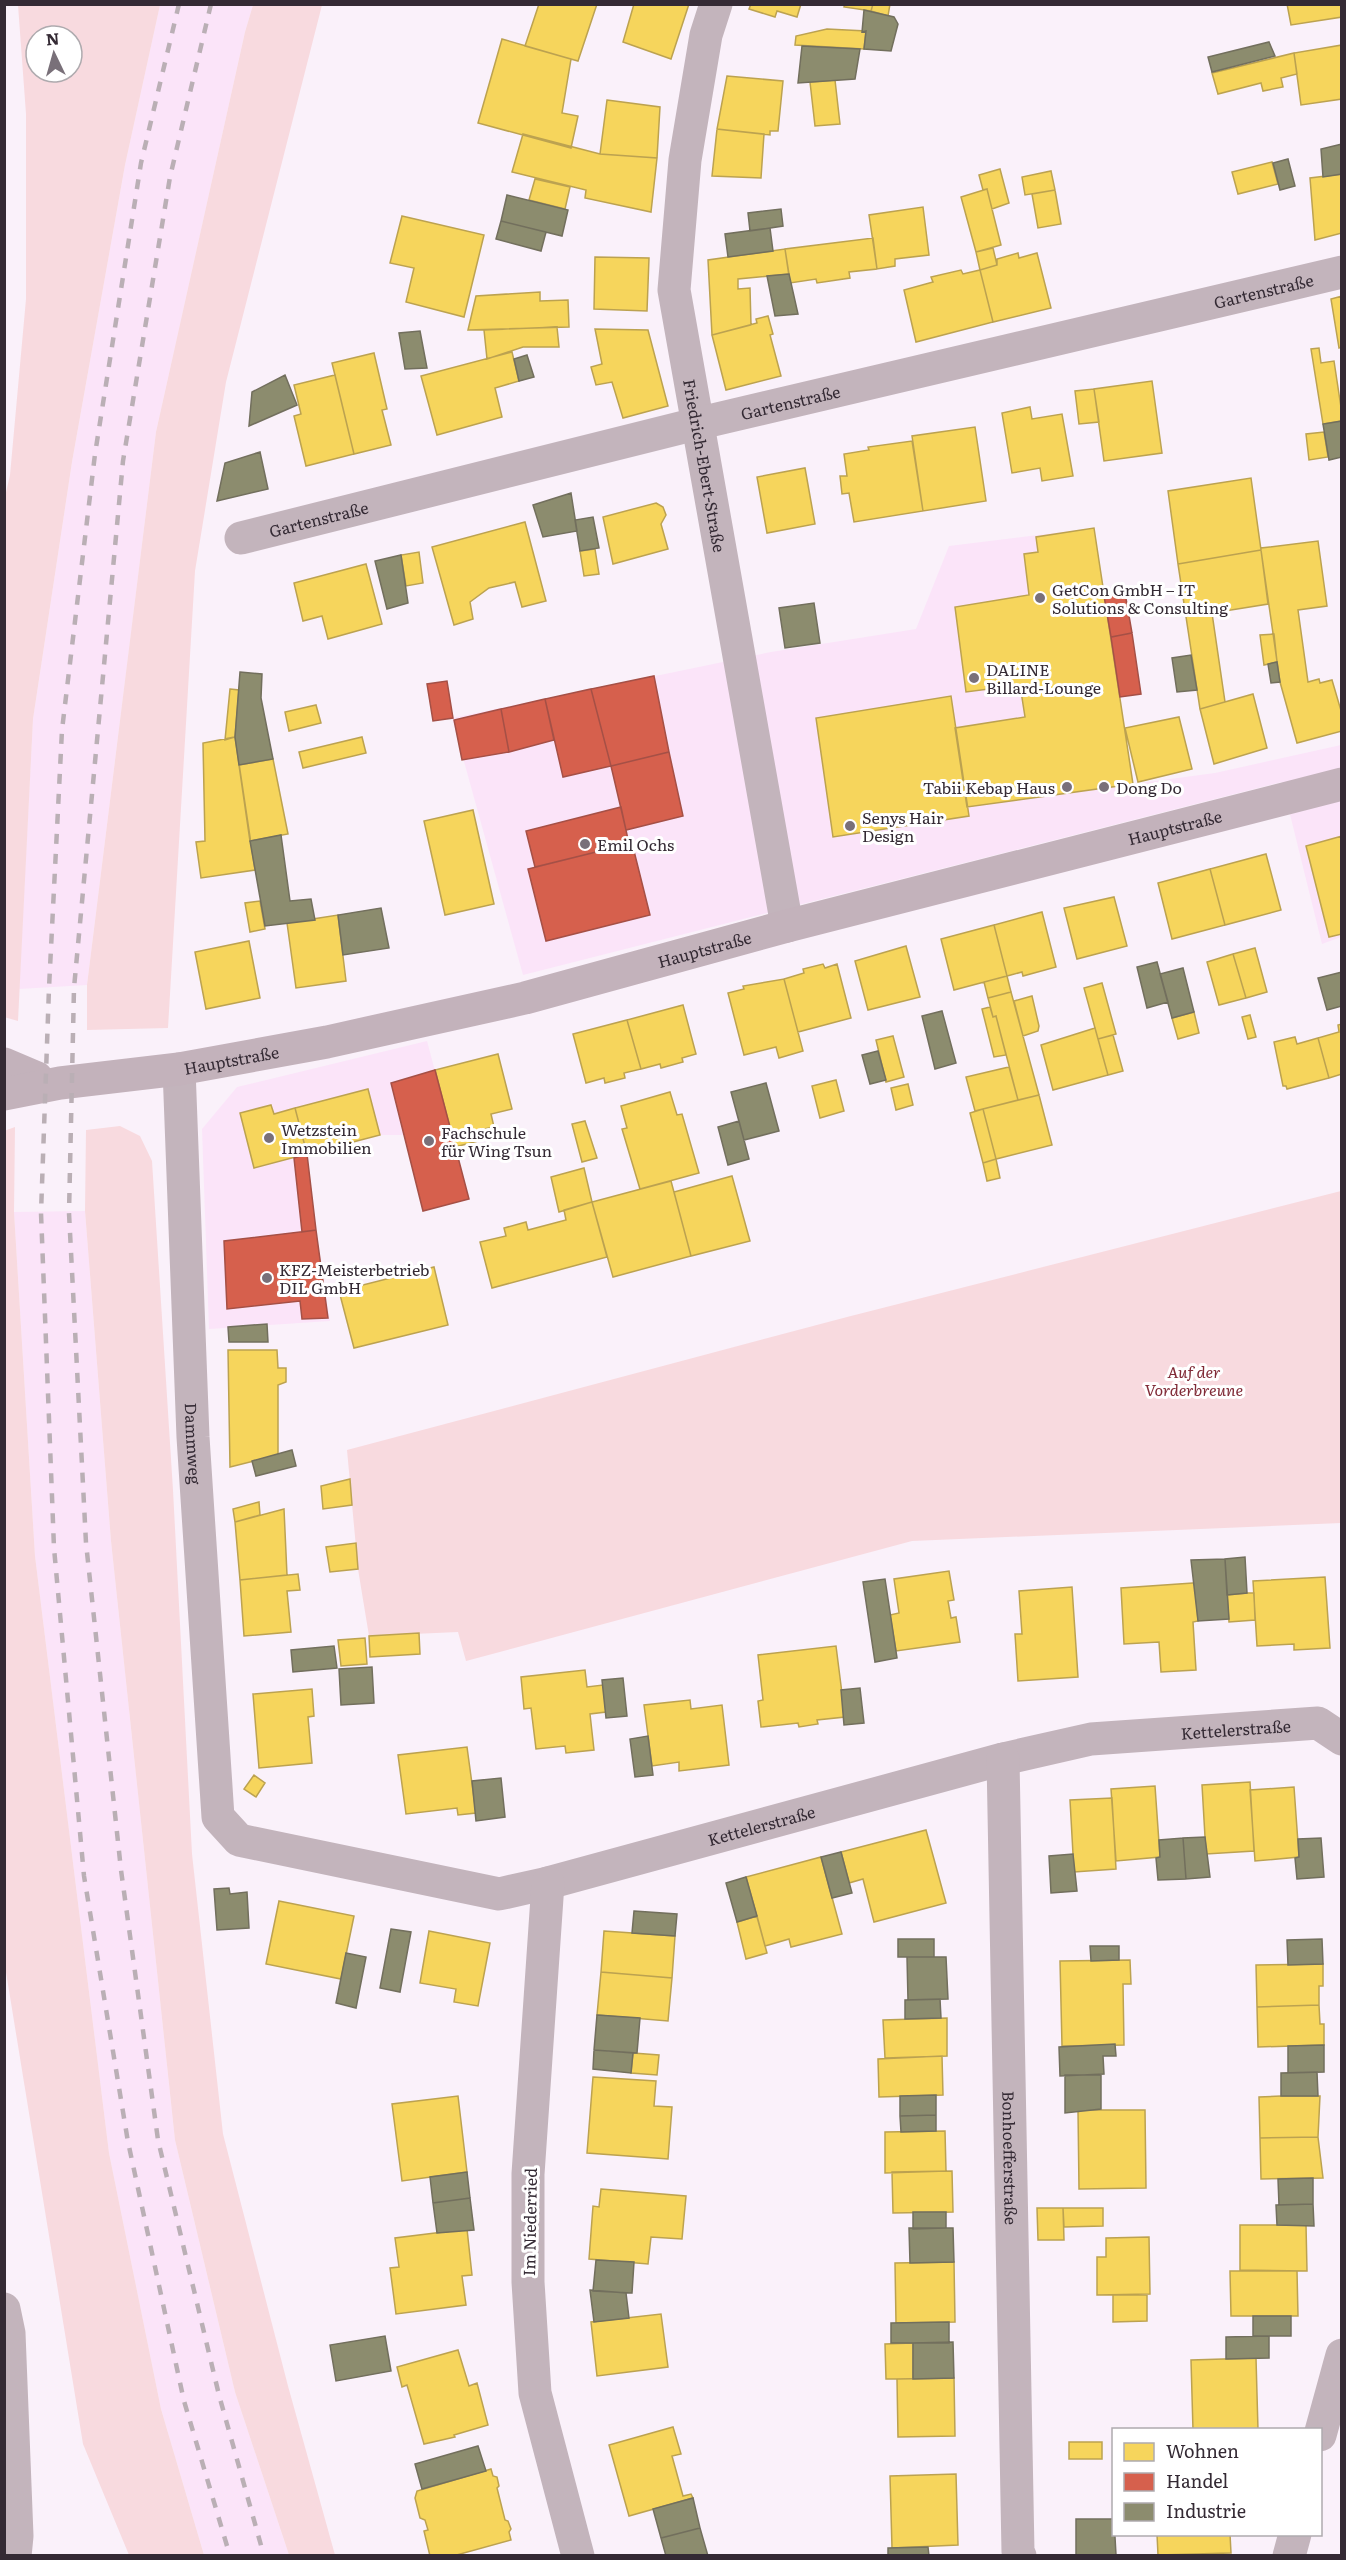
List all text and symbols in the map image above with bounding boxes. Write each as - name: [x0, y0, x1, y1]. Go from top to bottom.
- north arrow: [24, 24, 84, 84]
- text: N: [45, 26, 60, 51]
- street label: Gartenstraße: [1211, 267, 1316, 314]
- street label: Friedrich-Ebert-Straße: [678, 377, 732, 554]
- street label: Gartenstraße: [738, 378, 843, 425]
- street label: Gartenstraße: [266, 495, 371, 543]
- place label: GetCon GmbH – IT Solutions & Consulting: [1052, 577, 1228, 619]
- marker: GetCon GmbH – IT Solutions & Consulting: [1033, 591, 1047, 605]
- place label: DALINE Billard-Lounge: [986, 657, 1101, 699]
- marker: DALINE Billard-Lounge: [967, 671, 981, 685]
- place label: Tabii Kebap Haus: [923, 775, 1055, 799]
- place label: Dong Do: [1116, 775, 1182, 799]
- marker: Tabii Kebap Haus: [1060, 780, 1074, 794]
- marker: Dong Do: [1097, 780, 1111, 794]
- street label: Hauptstraße: [1125, 803, 1224, 850]
- place label: Senys Hair Design: [862, 805, 944, 847]
- marker: Senys Hair Design: [843, 819, 857, 833]
- place label: Emil Ochs: [597, 832, 674, 856]
- marker: Emil Ochs: [578, 837, 592, 851]
- street label: Hauptstraße: [655, 924, 754, 973]
- street label: Hauptstraße: [182, 1039, 281, 1080]
- place label: Wetzstein Immobilien: [281, 1117, 372, 1159]
- place label: Fachschule für Wing Tsun: [441, 1120, 553, 1162]
- marker: Wetzstein Immobilien: [262, 1131, 276, 1145]
- marker: Fachschule für Wing Tsun: [422, 1134, 436, 1148]
- place label: KFZ-Meisterbetrieb DIL GmbH: [279, 1257, 429, 1299]
- marker: KFZ-Meisterbetrieb DIL GmbH: [260, 1271, 274, 1285]
- park label: Auf der Vorderbreune: [1145, 1359, 1243, 1401]
- street label: Dammweg: [180, 1402, 208, 1485]
- street label: Kettelerstraße: [1180, 1713, 1292, 1745]
- street label: Kettelerstraße: [705, 1799, 818, 1851]
- street label: Bonhoefferstraße: [997, 2091, 1024, 2225]
- street label: Im Niederried: [516, 2168, 542, 2276]
- legend: [1112, 2428, 1322, 2536]
- text: Wohnen: [1166, 2437, 1239, 2464]
- text: Handel: [1166, 2467, 1228, 2494]
- text: Industrie: [1166, 2497, 1246, 2524]

